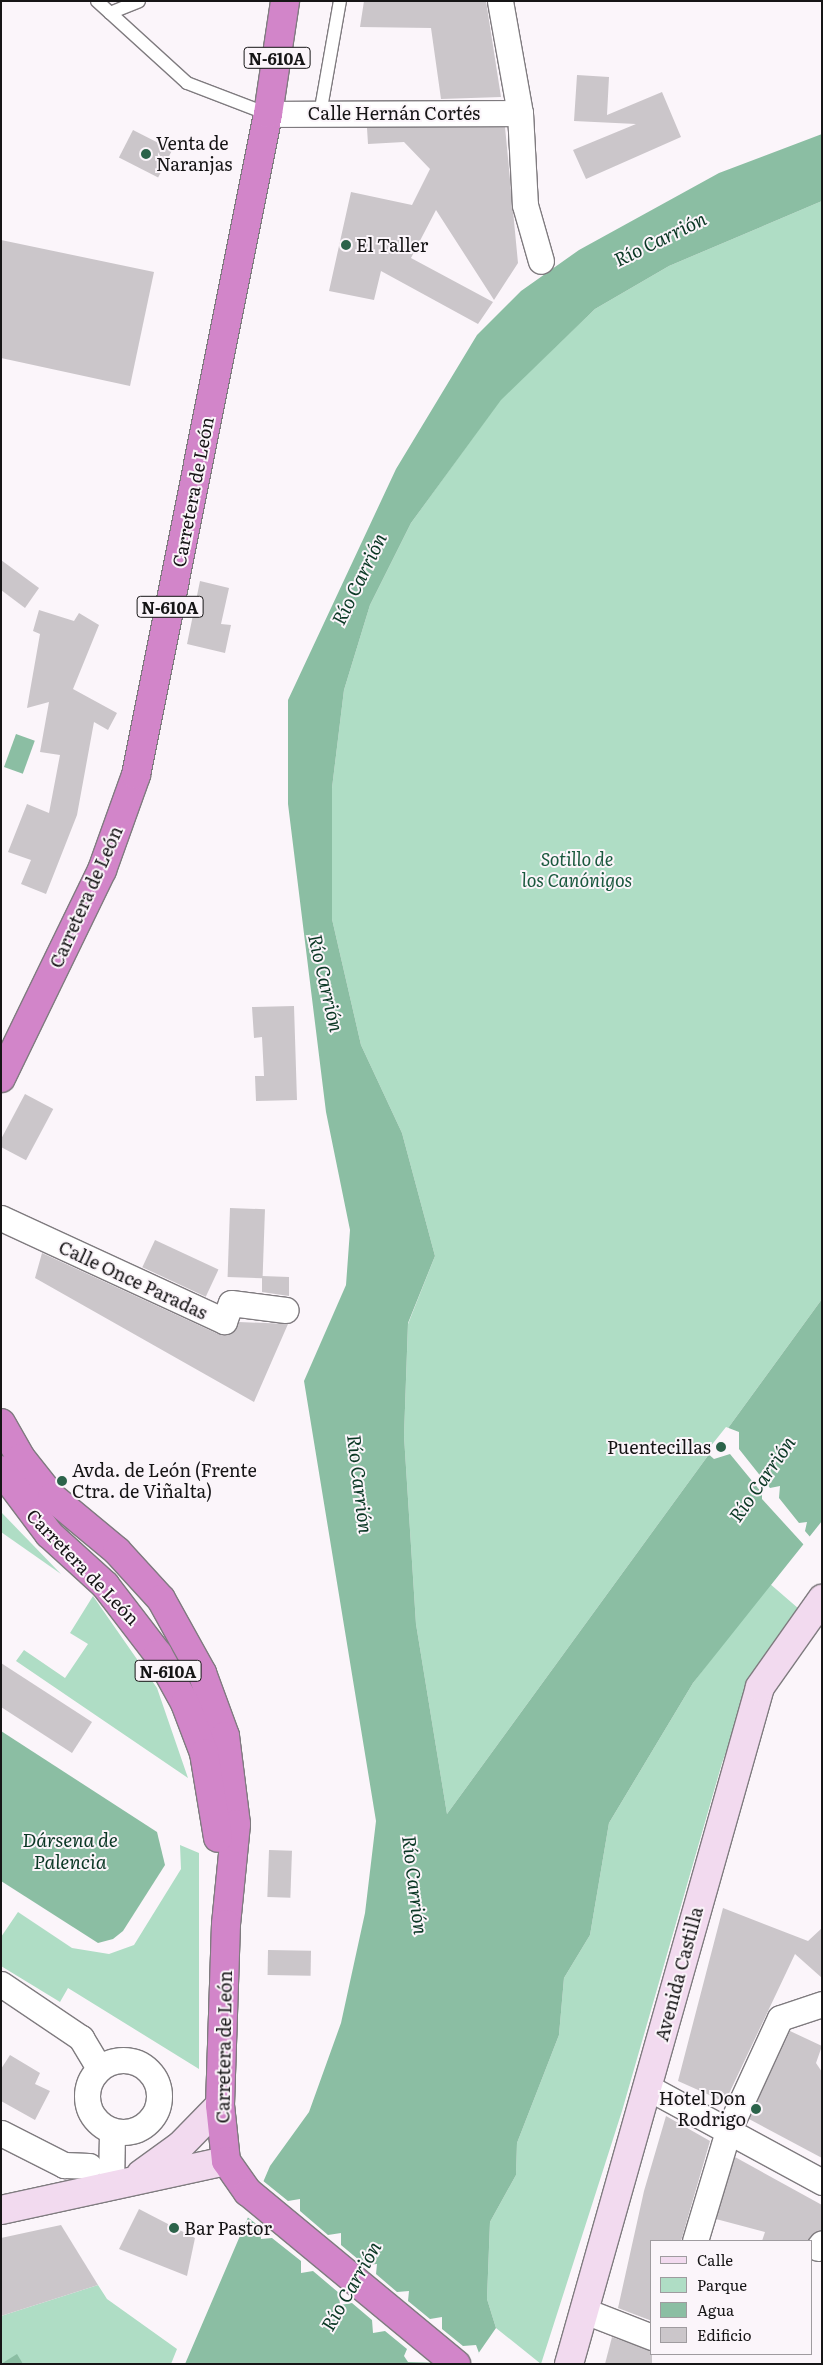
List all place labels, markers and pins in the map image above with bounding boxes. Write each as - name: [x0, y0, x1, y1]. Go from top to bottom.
- place label: Venta de Naranjas: [156, 133, 232, 176]
- marker: Venta de Naranjas: [140, 148, 152, 160]
- place label: El Taller: [356, 234, 428, 256]
- marker: El Taller: [340, 239, 352, 251]
- place label: Puentecillas: [607, 1436, 711, 1458]
- marker: Puentecillas: [715, 1441, 727, 1453]
- place label: Avda. de León (Frente Ctra. de Viñalta): [72, 1460, 257, 1502]
- marker: Avda. de León (Frente Ctra. de Viñalta): [56, 1475, 68, 1487]
- place label: Hotel Don Rodrigo: [659, 2088, 746, 2130]
- marker: Hotel Don Rodrigo: [750, 2103, 762, 2115]
- place label: Bar Pastor: [184, 2217, 272, 2239]
- marker: Bar Pastor: [168, 2222, 180, 2234]

